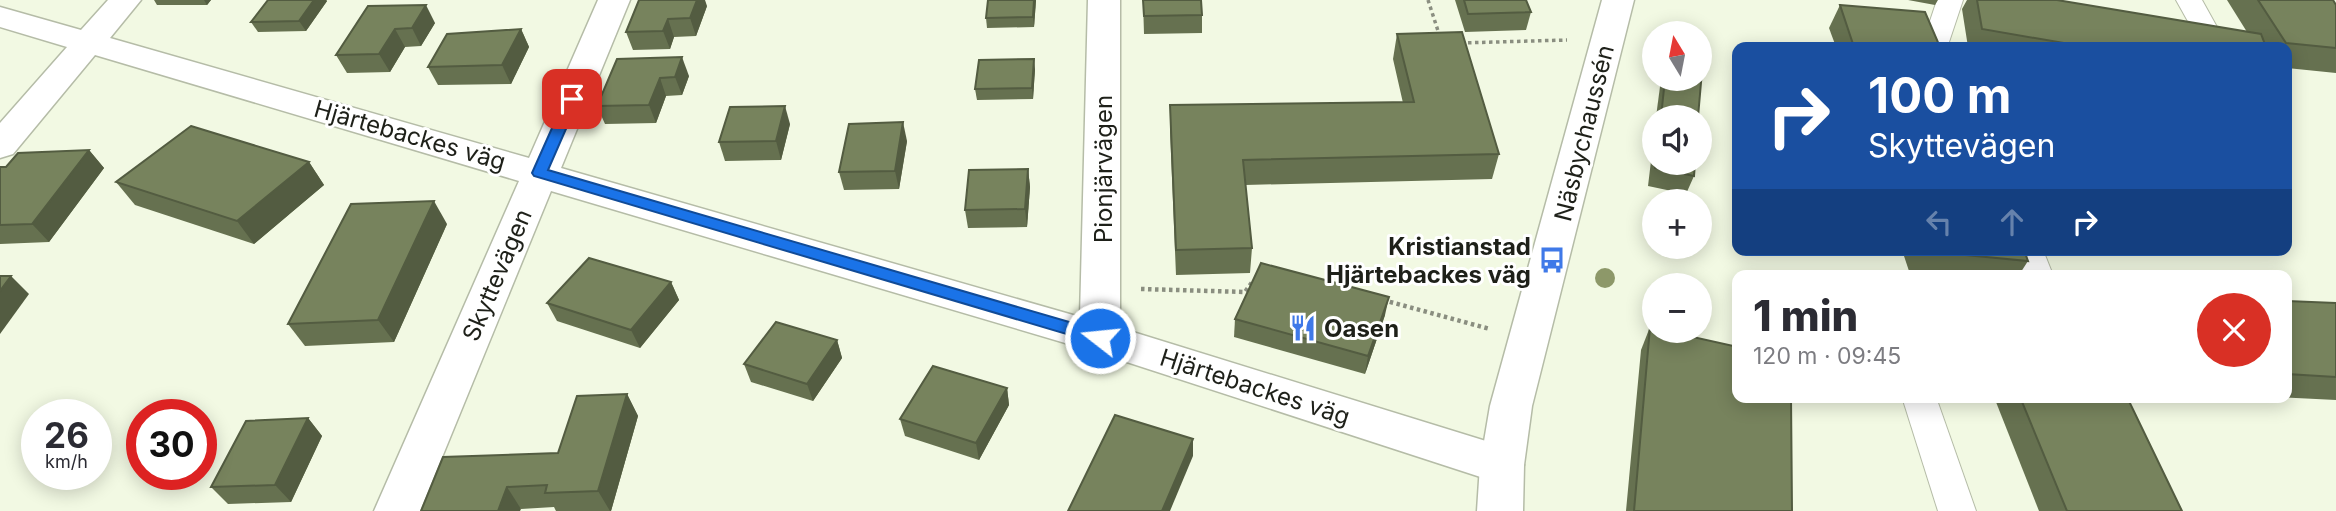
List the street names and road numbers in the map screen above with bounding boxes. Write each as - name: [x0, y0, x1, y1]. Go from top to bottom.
- street label: Näsbychaussén: [1548, 42, 1620, 224]
- street label: Hjärtebackes väg: [311, 94, 509, 176]
- street label: Pionjärvägen: [1089, 95, 1118, 243]
- street label: Skyttevägen: [456, 205, 538, 345]
- street label: Hjärtebackes väg: [1156, 343, 1354, 431]

